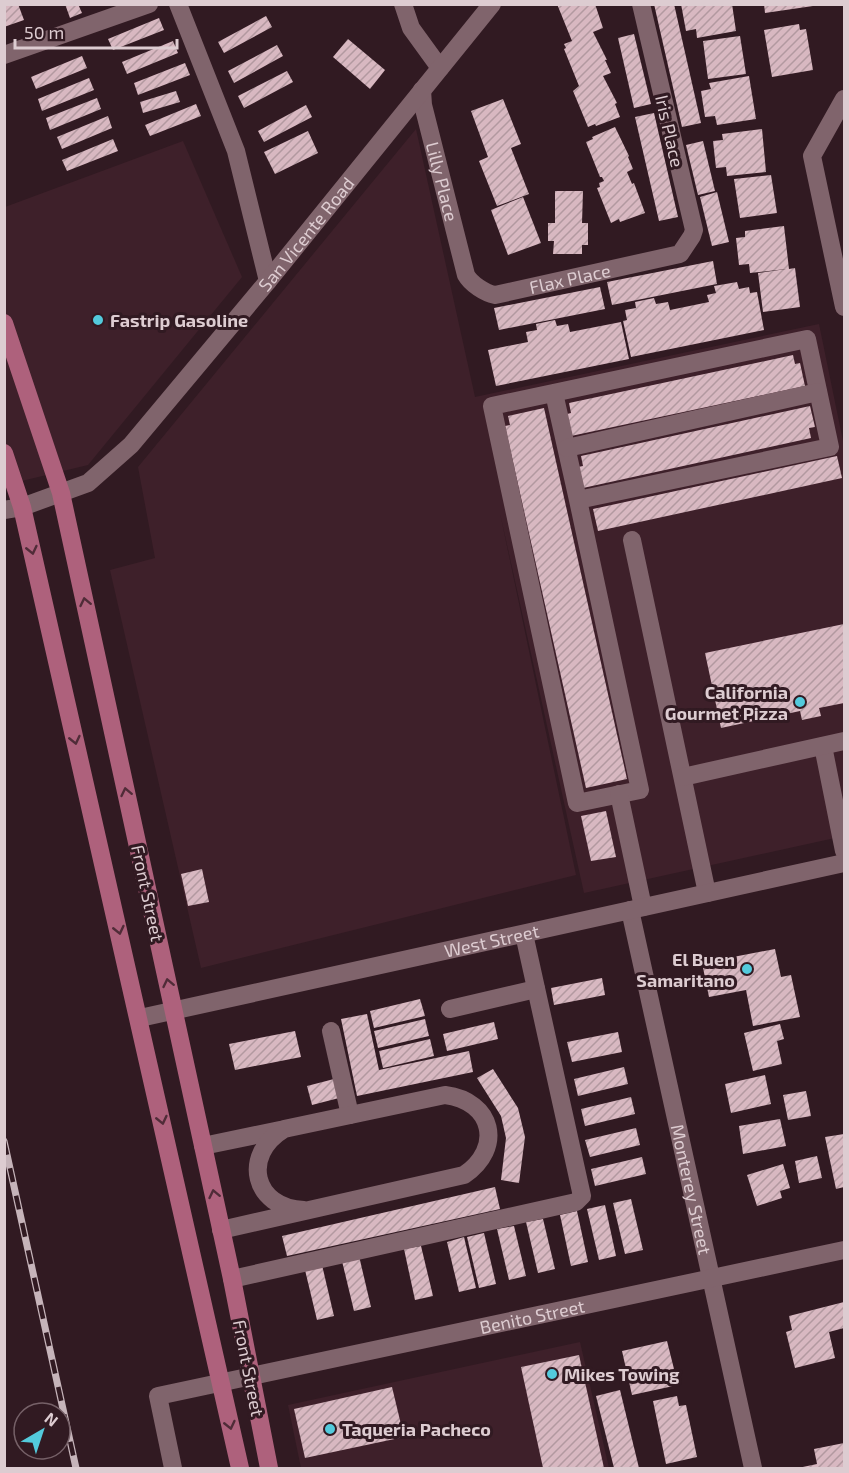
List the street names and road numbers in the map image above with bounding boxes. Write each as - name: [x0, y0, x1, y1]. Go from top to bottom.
- street label: Iris Place: [651, 93, 689, 169]
- street label: Lilly Place: [422, 139, 463, 224]
- street label: San Vicente Road: [253, 173, 359, 296]
- street label: Flax Place: [527, 259, 613, 298]
- street label: Front Street: [127, 843, 169, 943]
- street label: West Street: [442, 919, 541, 962]
- street label: Monterey Street: [667, 1122, 717, 1257]
- street label: Benito Street: [477, 1294, 587, 1338]
- street label: Front Street: [229, 1318, 269, 1418]

